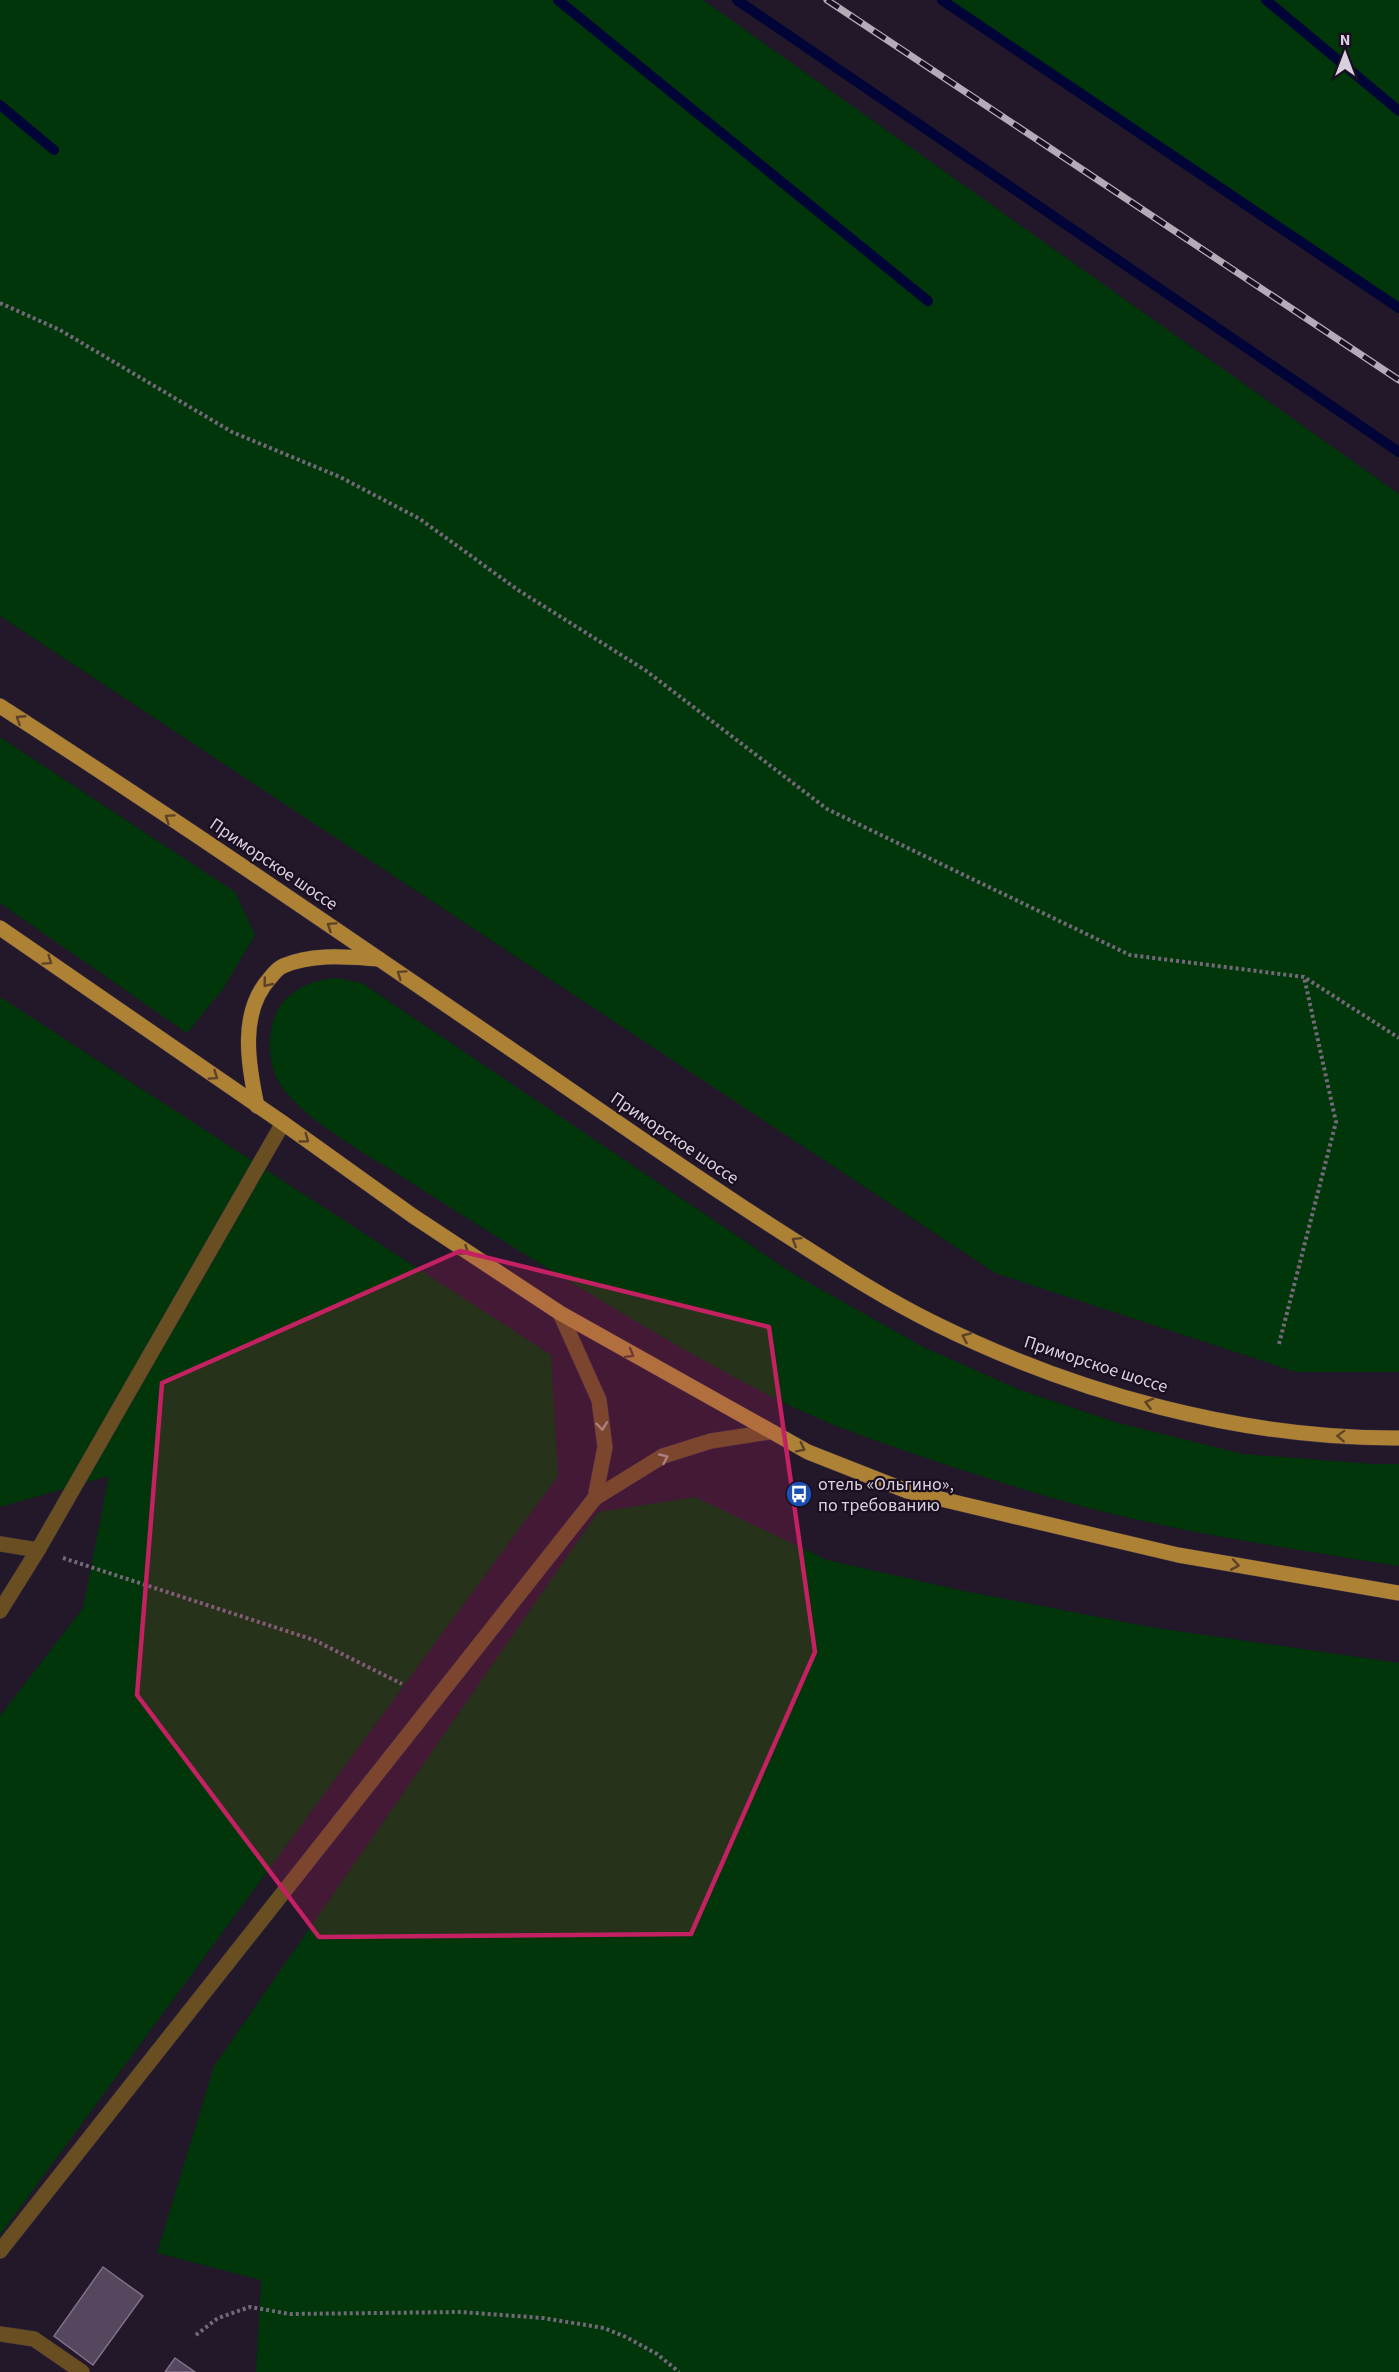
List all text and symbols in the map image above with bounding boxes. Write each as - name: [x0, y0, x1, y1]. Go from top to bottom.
- north arrow: [1315, 24, 1375, 84]
- text: N: [1340, 29, 1350, 51]
- one-way arrow: [16, 715, 27, 726]
- street label: Приморское шоссе: [205, 812, 343, 917]
- one-way arrow: [165, 813, 175, 825]
- one-way arrow: [326, 922, 337, 933]
- one-way arrow: [41, 954, 52, 965]
- one-way arrow: [397, 970, 408, 981]
- one-way arrow: [263, 976, 274, 987]
- one-way arrow: [208, 1069, 218, 1081]
- street label: Приморское шоссе: [606, 1086, 744, 1191]
- one-way arrow: [298, 1132, 309, 1143]
- one-way arrow: [792, 1237, 802, 1249]
- one-way arrow: [458, 1244, 469, 1255]
- street label: Приморское шоссе: [1021, 1329, 1171, 1400]
- one-way arrow: [961, 1333, 972, 1345]
- one-way arrow: [624, 1346, 634, 1358]
- one-way arrow: [1144, 1397, 1154, 1410]
- one-way arrow: [595, 1422, 608, 1431]
- one-way arrow: [1336, 1430, 1345, 1443]
- one-way arrow: [794, 1441, 805, 1453]
- one-way arrow: [657, 1453, 668, 1465]
- place label: отель «Ольгино», по требованию: [818, 1472, 954, 1518]
- bus stop icon: отель «Ольгино», по требованию: [784, 1479, 814, 1509]
- one-way arrow: [1230, 1558, 1240, 1571]

